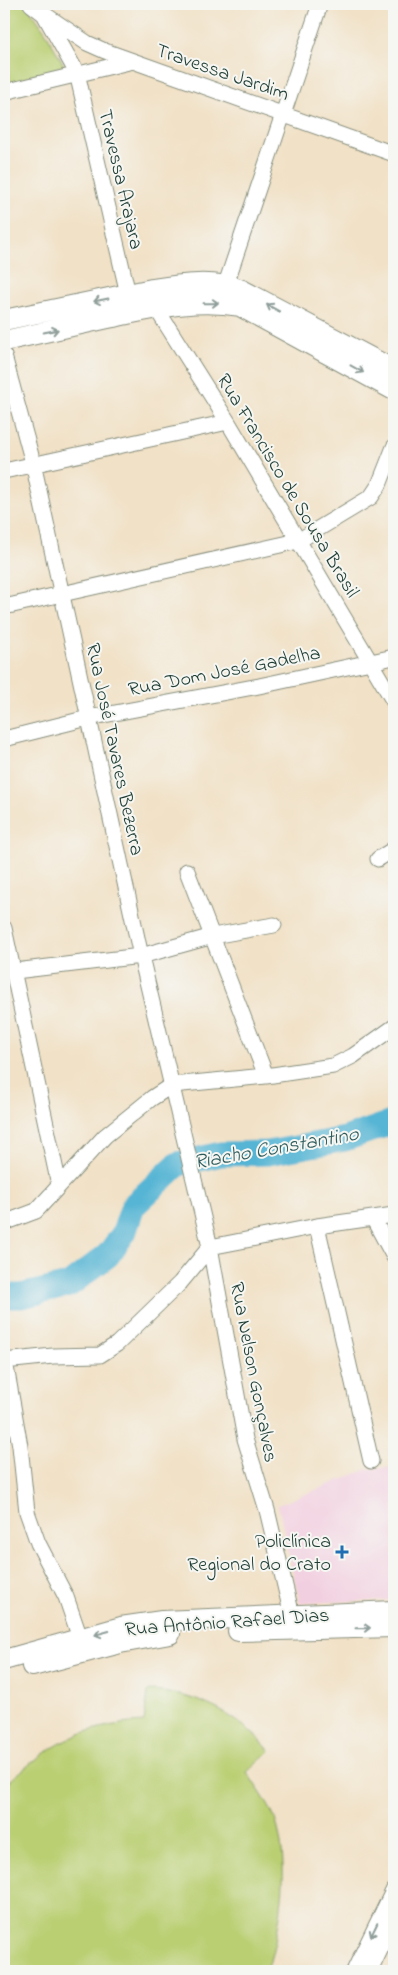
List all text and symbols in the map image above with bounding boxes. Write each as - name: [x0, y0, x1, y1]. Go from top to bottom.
- street label: Travessa Jardim: [152, 37, 293, 110]
- street label: Travessa Arajara: [89, 107, 150, 253]
- one-way arrow: [93, 295, 109, 305]
- one-way arrow: [203, 298, 219, 307]
- one-way arrow: [267, 302, 281, 312]
- one-way arrow: [43, 325, 59, 335]
- one-way arrow: [349, 365, 364, 375]
- street label: Rua Francisco de Sousa Brasil: [208, 369, 365, 604]
- street label: Rua Dom José Gadelha: [126, 640, 323, 705]
- street label: Rua José Tavares Bezerra: [77, 641, 150, 858]
- water label: Riacho Constantino: [192, 1120, 362, 1178]
- street label: Rua Nelson Gonçalves: [221, 1280, 284, 1465]
- place label: Policlínica Regional do Crato: [187, 1528, 331, 1581]
- marker: Policlínica Regional do Crato: [335, 1545, 349, 1559]
- street label: Rua Antônio Rafael Dias: [124, 1602, 330, 1645]
- one-way arrow: [354, 1623, 370, 1633]
- one-way arrow: [94, 1628, 110, 1638]
- one-way arrow: [369, 1922, 378, 1937]

